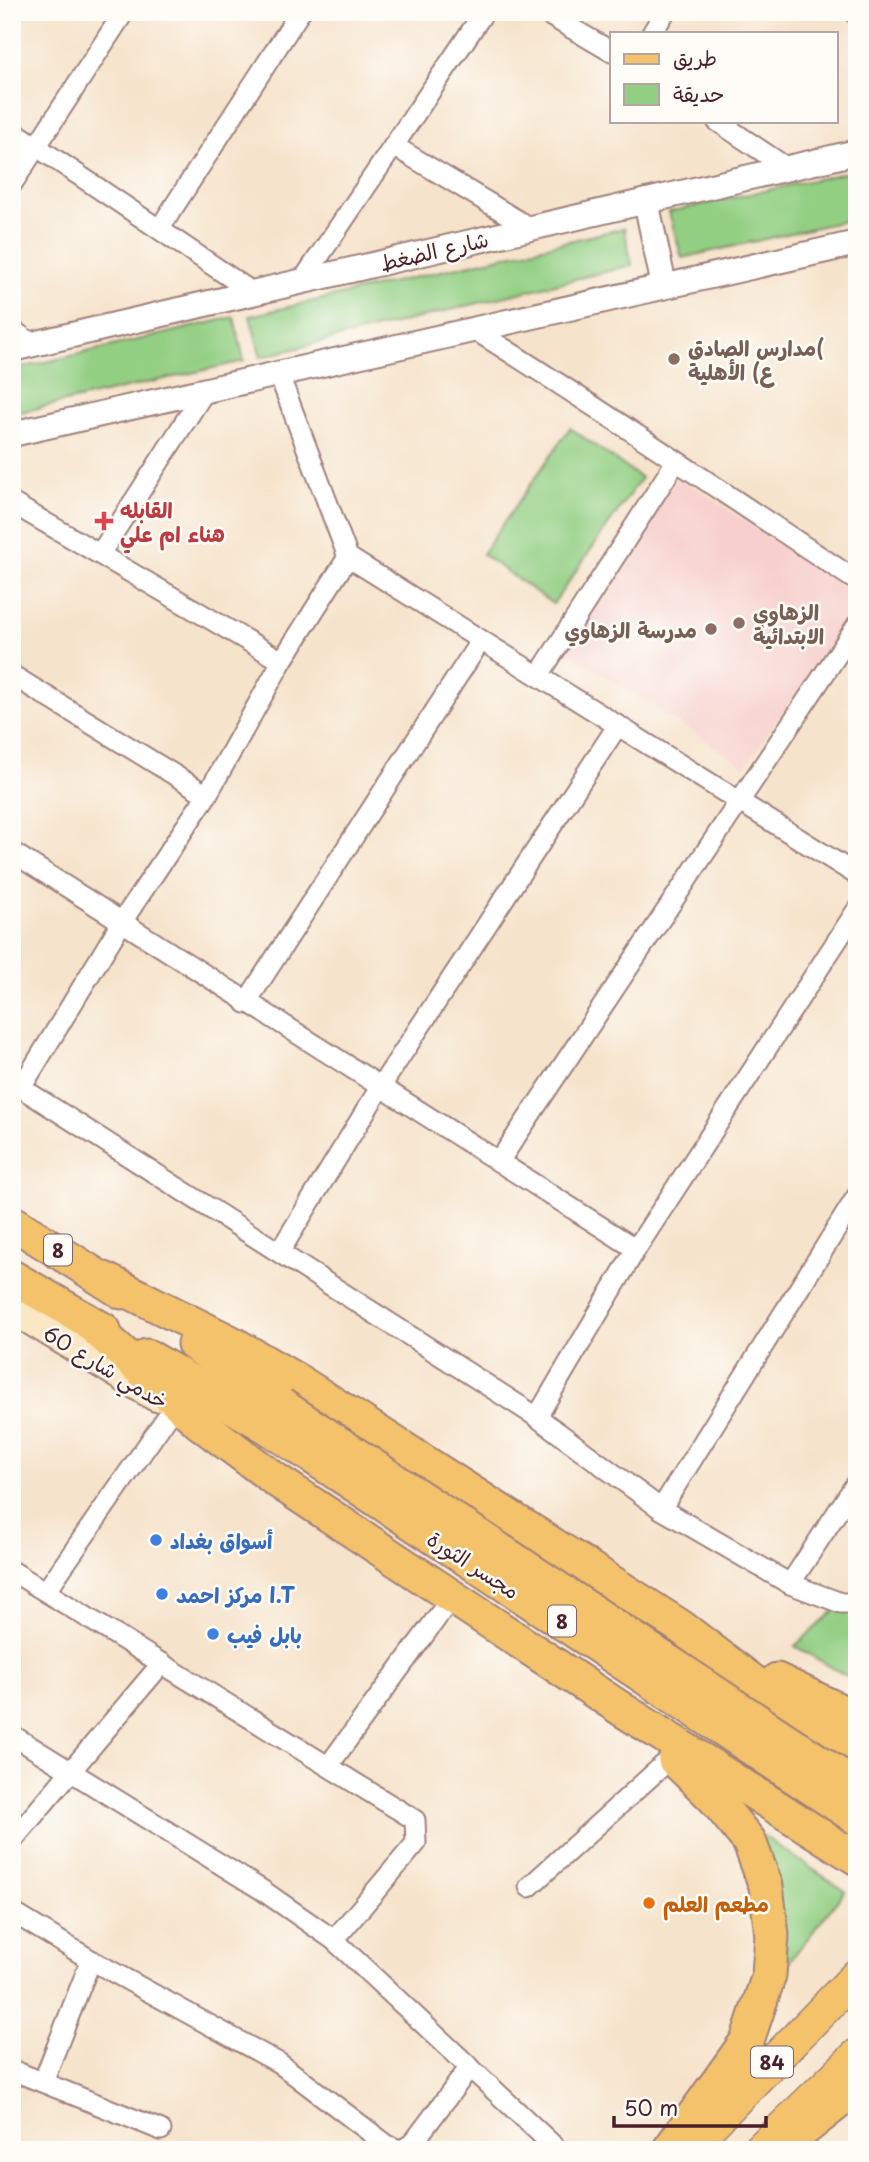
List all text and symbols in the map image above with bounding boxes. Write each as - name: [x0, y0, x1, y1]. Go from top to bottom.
- legend: [610, 32, 838, 122]
- text: طريق: [673, 41, 717, 73]
- text: حديقة: [673, 77, 724, 109]
- street label: شارع الضغط: [377, 222, 492, 279]
- place label: مدارس الصادق( ع) الأهلية: [688, 331, 824, 388]
- marker: مدارس الصادق( ع) الأهلية: [666, 351, 682, 367]
- place label: القابله هناء ام علي: [120, 493, 225, 554]
- marker: القابله هناء ام علي: [94, 511, 114, 531]
- place label: الزهاوي الابتدائية: [753, 595, 824, 651]
- place label: مدرسة الزهاوي: [564, 613, 697, 647]
- marker: الزهاوي الابتدائية: [731, 615, 747, 631]
- marker: مدرسة الزهاوي: [703, 621, 719, 637]
- road number: 8: [44, 1234, 72, 1266]
- street label: خدمي شارع 60: [35, 1316, 175, 1420]
- street label: مجسر الثورة: [421, 1522, 527, 1606]
- place label: أسواق بغداد: [170, 1524, 273, 1556]
- marker: أسواق بغداد: [148, 1532, 164, 1548]
- place label: مركز احمد I.T: [176, 1578, 295, 1610]
- marker: مركز احمد I.T: [154, 1586, 170, 1602]
- road number: 8: [548, 1606, 576, 1637]
- place label: بابل فيب: [227, 1618, 302, 1650]
- marker: بابل فيب: [205, 1626, 221, 1642]
- place label: مطعم العلم: [663, 1887, 769, 1921]
- marker: مطعم العلم: [641, 1895, 657, 1911]
- road number: 84: [751, 2046, 793, 2078]
- scale bar: [614, 2085, 766, 2129]
- text: 50 m: [624, 2091, 678, 2123]

